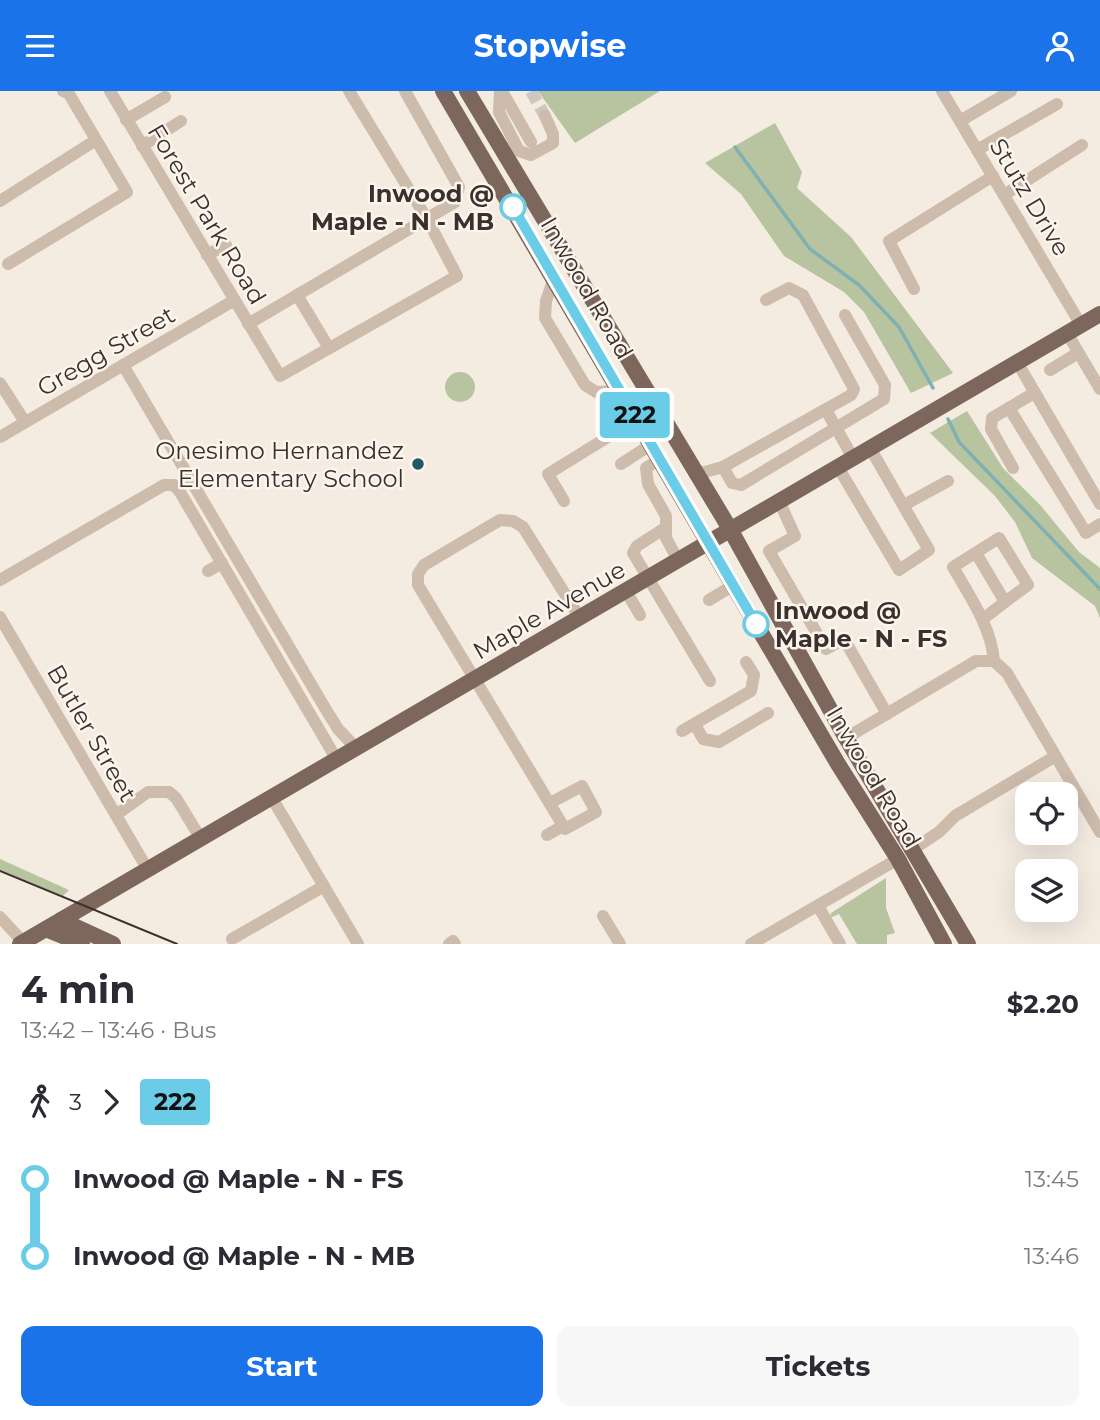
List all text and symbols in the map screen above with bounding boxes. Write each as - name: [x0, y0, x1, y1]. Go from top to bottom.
- text: Stopwise: [473, 26, 627, 65]
- icon: menu: [21, 27, 59, 65]
- icon: person: [1041, 27, 1079, 65]
- street label: Forest Park Road: [142, 119, 272, 309]
- street label: Stutz Drive: [984, 133, 1076, 261]
- place label: Inwood @ Maple - N - MB: [311, 179, 494, 236]
- marker: Inwood @ Maple - N - MB: [500, 194, 526, 220]
- street label: Inwood Road: [535, 212, 639, 364]
- street label: Gregg Street: [32, 300, 180, 402]
- line badge: 222: [595, 392, 675, 438]
- text: 222: [614, 400, 656, 429]
- place label: Onesimo Hernandez Elementary School: [155, 436, 404, 493]
- marker: Onesimo Hernandez Elementary School: [410, 456, 426, 472]
- street label: Maple Avenue: [468, 555, 630, 665]
- place label: Inwood @ Maple - N - FS: [775, 596, 947, 653]
- marker: Inwood @ Maple - N - FS: [743, 611, 769, 637]
- street label: Butler Street: [41, 659, 143, 807]
- street label: Inwood Road: [821, 701, 927, 853]
- map controls: [1015, 782, 1078, 922]
- button: locate: [1015, 782, 1078, 845]
- button: layers: [1015, 859, 1078, 922]
- text: 4 min: [21, 966, 136, 1013]
- text: $2.20: [1007, 988, 1079, 1020]
- text: 13:42 – 13:46 · Bus: [21, 1016, 216, 1044]
- icon: walk: [21, 1083, 59, 1121]
- icon: forward: [92, 1083, 130, 1121]
- text: 222: [154, 1087, 196, 1116]
- text: 3: [69, 1088, 82, 1116]
- text: Inwood @ Maple - N - FS: [73, 1163, 404, 1195]
- text: 13:45: [1025, 1165, 1079, 1193]
- text: Inwood @ Maple - N - MB: [73, 1240, 415, 1272]
- text: 13:46: [1024, 1242, 1079, 1270]
- button: Start: [21, 1326, 543, 1406]
- button: Tickets: [557, 1326, 1079, 1406]

